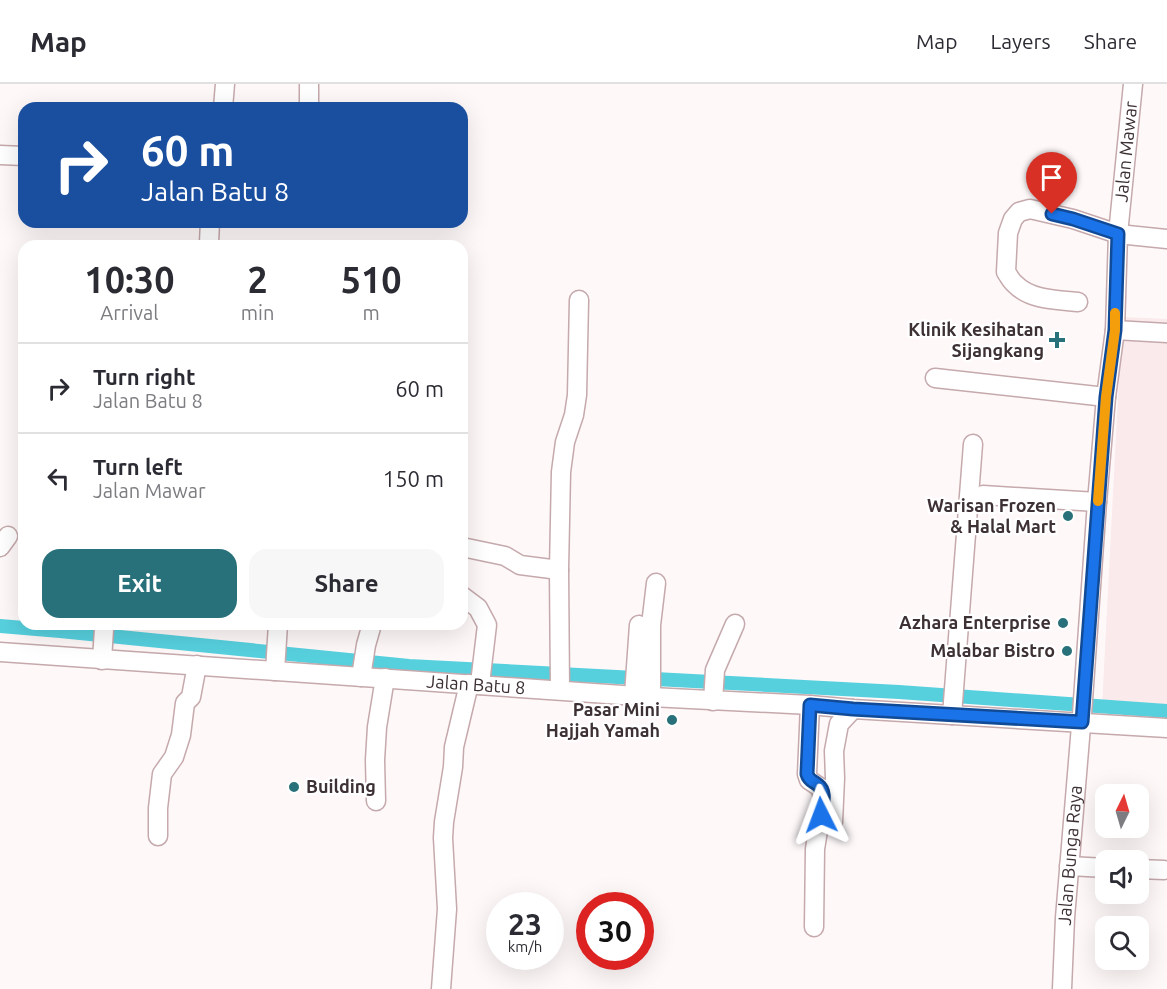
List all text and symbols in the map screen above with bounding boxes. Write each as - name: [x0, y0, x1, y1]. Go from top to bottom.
- text: Map: [30, 26, 87, 57]
- text: Map: [916, 29, 957, 53]
- text: Layers: [990, 29, 1051, 53]
- text: Share: [1084, 29, 1137, 53]
- street label: Jalan Mawar: [1110, 100, 1140, 203]
- icon: right: [42, 126, 120, 204]
- text: 60 m: [141, 127, 235, 174]
- pin: [1026, 152, 1077, 214]
- icon: arrive: [1035, 161, 1068, 194]
- text: Jalan Batu 8: [141, 176, 289, 206]
- text: 10:30: [84, 259, 174, 300]
- text: 2: [247, 259, 268, 300]
- text: 510: [341, 259, 402, 300]
- text: Arrival: [100, 301, 159, 324]
- text: min: [241, 301, 274, 324]
- text: m: [363, 301, 380, 324]
- place label: Klinik Kesihatan Sijangkang: [908, 319, 1044, 360]
- marker: Klinik Kesihatan Sijangkang: [1048, 331, 1066, 349]
- text: Turn right: [93, 364, 195, 389]
- icon: right: [42, 372, 75, 405]
- text: 60 m: [395, 376, 444, 401]
- text: Jalan Batu 8: [93, 389, 203, 412]
- text: Turn left: [93, 454, 183, 479]
- icon: left: [42, 462, 75, 495]
- text: 150 m: [383, 466, 444, 491]
- text: Jalan Mawar: [93, 479, 206, 502]
- place label: Warisan Frozen & Halal Mart: [927, 495, 1056, 536]
- marker: Warisan Frozen & Halal Mart: [1061, 509, 1075, 523]
- button: Exit: [42, 549, 237, 618]
- button: Share: [249, 549, 444, 618]
- place label: Azhara Enterprise: [899, 612, 1051, 632]
- marker: Azhara Enterprise: [1056, 616, 1070, 630]
- place label: Malabar Bistro: [930, 640, 1055, 660]
- marker: Malabar Bistro: [1060, 644, 1074, 658]
- street label: Jalan Batu 8: [426, 671, 526, 697]
- place label: Pasar Mini Hajjah Yamah: [546, 699, 660, 740]
- marker: Pasar Mini Hajjah Yamah: [665, 713, 679, 727]
- place label: Building: [306, 776, 376, 796]
- marker: Building: [287, 780, 301, 794]
- position arrow: [789, 783, 853, 847]
- street label: Jalan Bunga Raya: [1054, 784, 1085, 926]
- north arrow: [1095, 784, 1149, 838]
- map controls: [1095, 784, 1149, 970]
- button: sound: [1095, 850, 1149, 904]
- speed limit sign: 30: [576, 892, 654, 970]
- text: 23: [508, 907, 542, 941]
- button: search: [1095, 916, 1149, 970]
- text: km/h: [508, 938, 542, 955]

